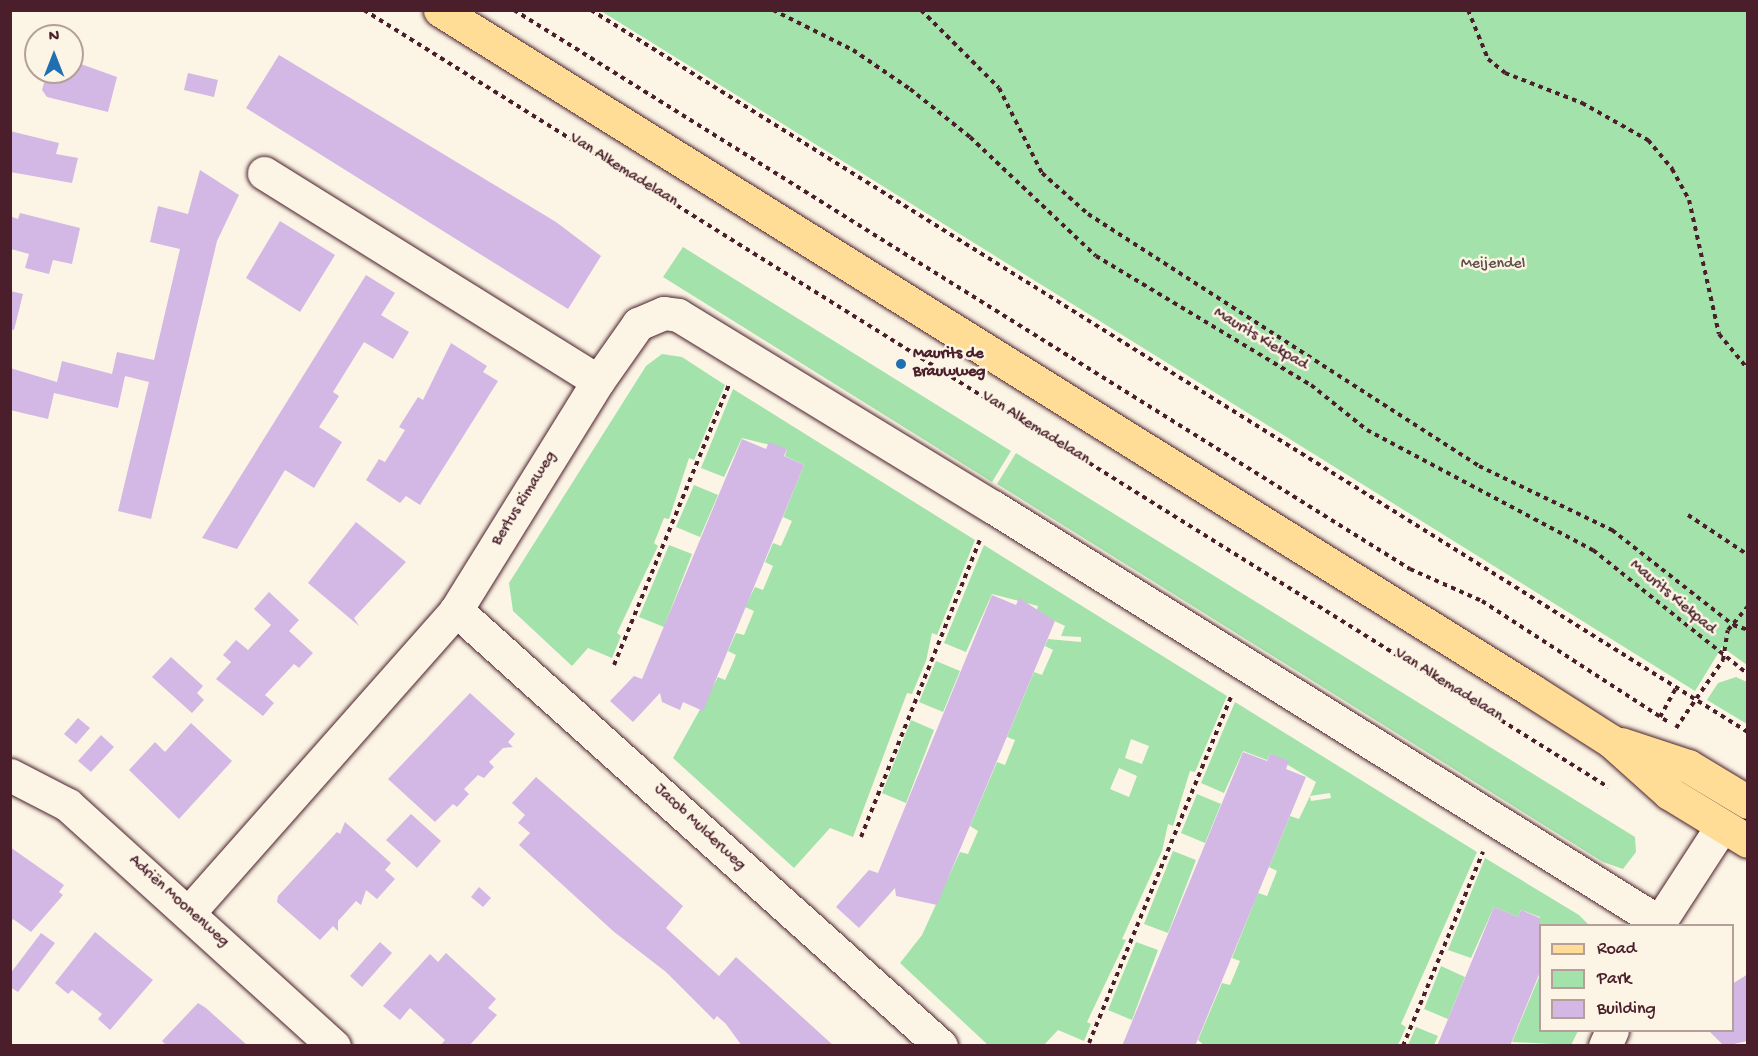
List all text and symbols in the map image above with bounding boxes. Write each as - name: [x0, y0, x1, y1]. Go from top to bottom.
- north arrow: [24, 24, 84, 84]
- text: N: [49, 28, 59, 47]
- street label: Van Alkemadelaan: [565, 130, 681, 212]
- park label: Meijendel: [1461, 255, 1525, 275]
- street label: Maurits Kiekpad: [1209, 304, 1311, 376]
- place label: Maurits de Brauwweg: [913, 345, 985, 383]
- marker: Maurits de Brauwweg: [894, 357, 908, 371]
- street label: Van Alkemadelaan: [977, 388, 1093, 470]
- street label: Bertus Rimaweg: [488, 448, 562, 550]
- street label: Maurits Kiekpad: [1625, 556, 1719, 640]
- street label: Van Alkemadelaan: [1390, 645, 1506, 727]
- street label: Jacob Mulderweg: [649, 781, 749, 875]
- street label: Adriën Moonenweg: [124, 852, 232, 952]
- legend: [1539, 924, 1734, 1032]
- text: Road: [1597, 939, 1636, 960]
- text: Park: [1597, 969, 1631, 990]
- text: Building: [1597, 999, 1656, 1020]

